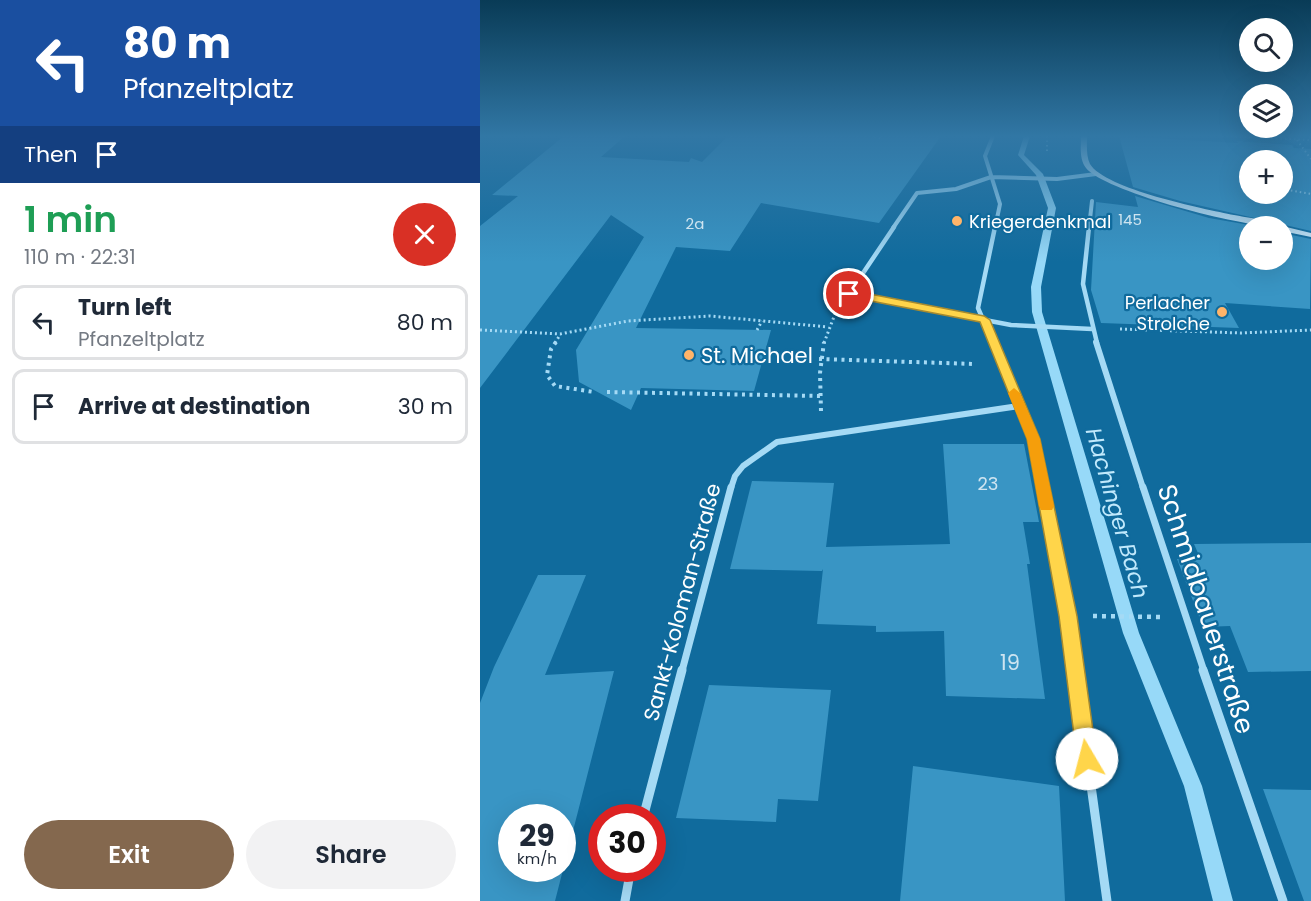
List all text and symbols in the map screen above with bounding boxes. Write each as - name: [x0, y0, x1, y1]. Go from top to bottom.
- text: 80 m: [123, 14, 231, 73]
- map controls: [1239, 18, 1293, 270]
- button: search: [1239, 18, 1293, 72]
- icon: left: [24, 24, 102, 102]
- text: Pfanzeltplatz: [123, 70, 294, 107]
- button: layers: [1239, 84, 1293, 138]
- icon: arrive: [90, 138, 123, 171]
- text: Then: [24, 139, 78, 170]
- button: +: [1239, 150, 1293, 204]
- text: 1 min: [24, 194, 117, 245]
- button: close: [393, 203, 456, 266]
- place label: Kriegerdenkmal: [969, 209, 1111, 234]
- house number: 145: [1118, 209, 1142, 230]
- house number: 2a: [686, 213, 704, 234]
- marker: Kriegerdenkmal: [950, 214, 964, 228]
- button: −: [1239, 216, 1293, 270]
- text: 110 m · 22:31: [24, 243, 136, 271]
- pin: [823, 268, 874, 319]
- icon: arrive: [832, 277, 865, 310]
- place label: Perlacher Strolche: [1125, 290, 1210, 336]
- text: Turn left: [78, 292, 172, 323]
- marker: Perlacher Strolche: [1215, 305, 1229, 319]
- icon: left: [27, 306, 60, 339]
- text: 80 m: [397, 307, 453, 338]
- text: Pfanzeltplatz: [78, 325, 205, 353]
- place label: St. Michael: [701, 341, 813, 370]
- marker: St. Michael: [682, 348, 696, 362]
- icon: arrive: [27, 390, 60, 423]
- text: Arrive at destination: [78, 391, 310, 422]
- text: 30 m: [398, 391, 453, 422]
- water label: Hachinger Bach: [1078, 424, 1156, 602]
- house number: 23: [978, 471, 998, 496]
- street label: Sankt-Koloman-Straße: [636, 480, 728, 724]
- street label: Schmidbauerstraße: [1149, 480, 1263, 738]
- house number: 19: [1000, 648, 1020, 677]
- position arrow: [1055, 727, 1119, 791]
- speed limit sign: 30: [588, 804, 666, 882]
- text: 29: [519, 814, 555, 857]
- button: Exit: [24, 820, 234, 889]
- button: Share: [246, 820, 456, 889]
- text: km/h: [517, 848, 557, 869]

